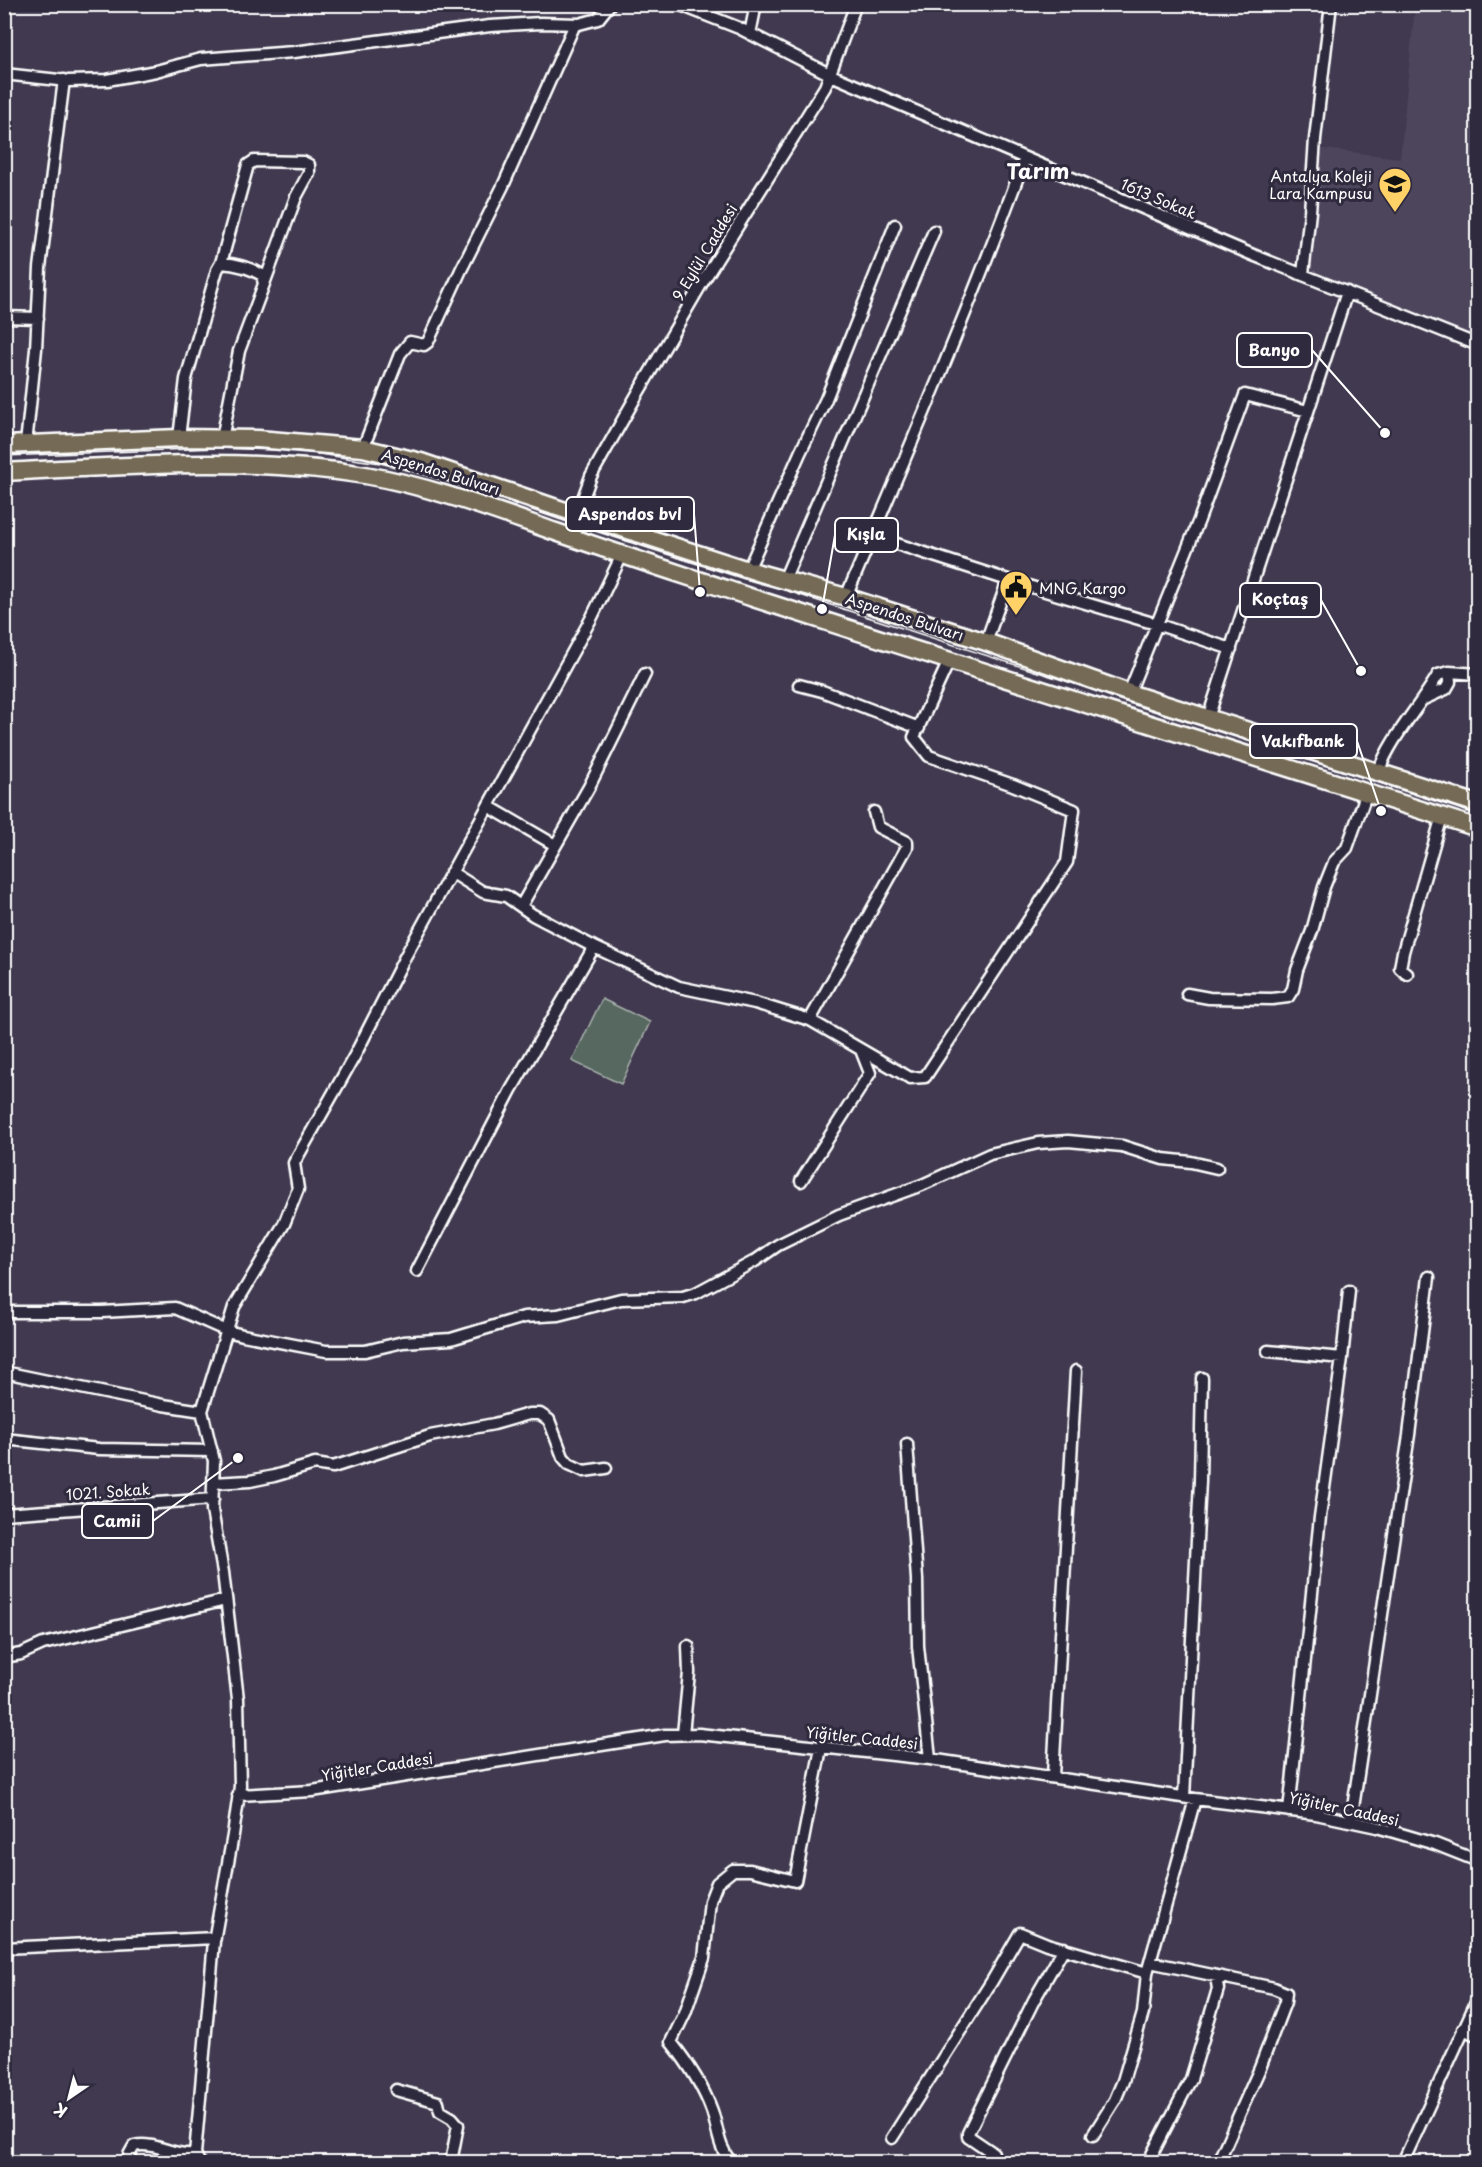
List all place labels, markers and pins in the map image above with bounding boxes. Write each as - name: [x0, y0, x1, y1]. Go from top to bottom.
- place label: Antalya Koleji Lara Kampusu: [1269, 164, 1372, 204]
- school or university icon: Antalya Koleji Lara Kampusu: [1377, 166, 1413, 213]
- callout: Banyo: [1237, 333, 1312, 367]
- callout: Aspendos bvl: [566, 497, 694, 531]
- callout: Kışla: [835, 518, 898, 552]
- public building icon: MNG Kargo: [998, 569, 1034, 616]
- place label: MNG Kargo: [1039, 576, 1126, 599]
- callout: Koçtaş: [1240, 583, 1321, 617]
- callout: Vakıfbank: [1250, 724, 1357, 758]
- callout: Camii: [82, 1504, 153, 1538]

